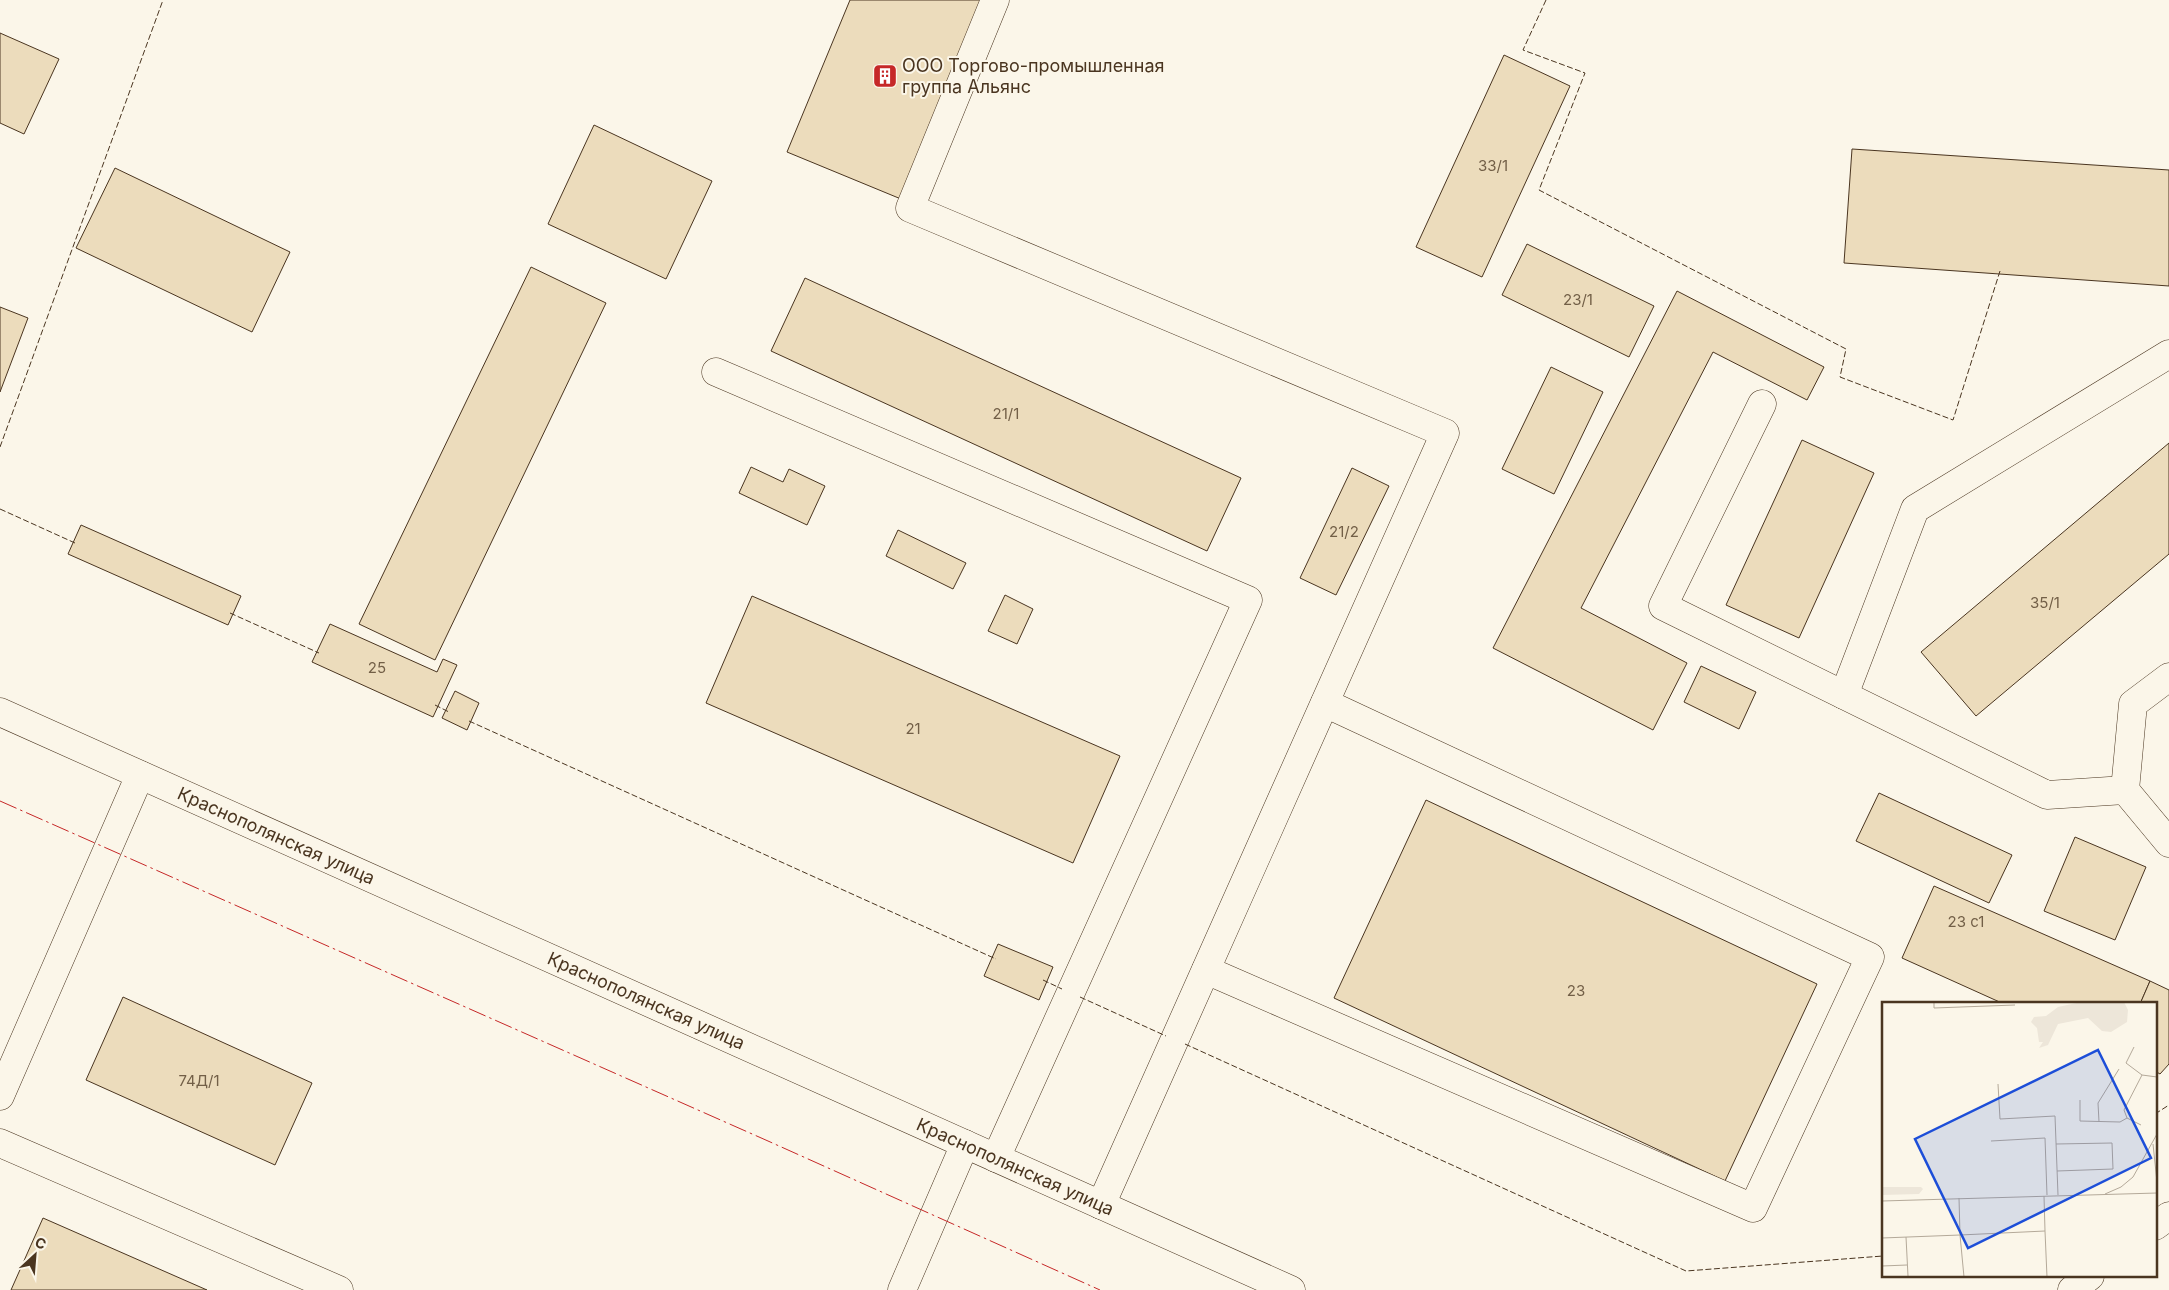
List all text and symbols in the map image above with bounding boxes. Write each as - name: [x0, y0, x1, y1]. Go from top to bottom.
- place label: ООО Торгово-промышленная группа Альянс: [902, 55, 1165, 97]
- building icon: ООО Торгово-промышленная группа Альянс: [872, 63, 898, 89]
- house number: 33/1: [1478, 156, 1508, 175]
- house number: 23/1: [1563, 290, 1593, 309]
- house number: 21/1: [993, 404, 1019, 423]
- house number: 21/2: [1329, 522, 1359, 541]
- house number: 35/1: [2030, 593, 2060, 612]
- house number: 25: [368, 658, 386, 677]
- house number: 21: [905, 719, 921, 738]
- street label: Краснополянская улица: [174, 782, 378, 889]
- house number: 23 с1: [1948, 912, 1984, 931]
- street label: Краснополянская улица: [544, 947, 748, 1054]
- house number: 23: [1567, 981, 1585, 1000]
- inset map: [1882, 1002, 2156, 1278]
- house number: 74Д/1: [178, 1071, 220, 1090]
- street label: Краснополянская улица: [913, 1113, 1117, 1220]
- north arrow: [10, 1230, 60, 1280]
- text: С: [33, 1233, 49, 1253]

